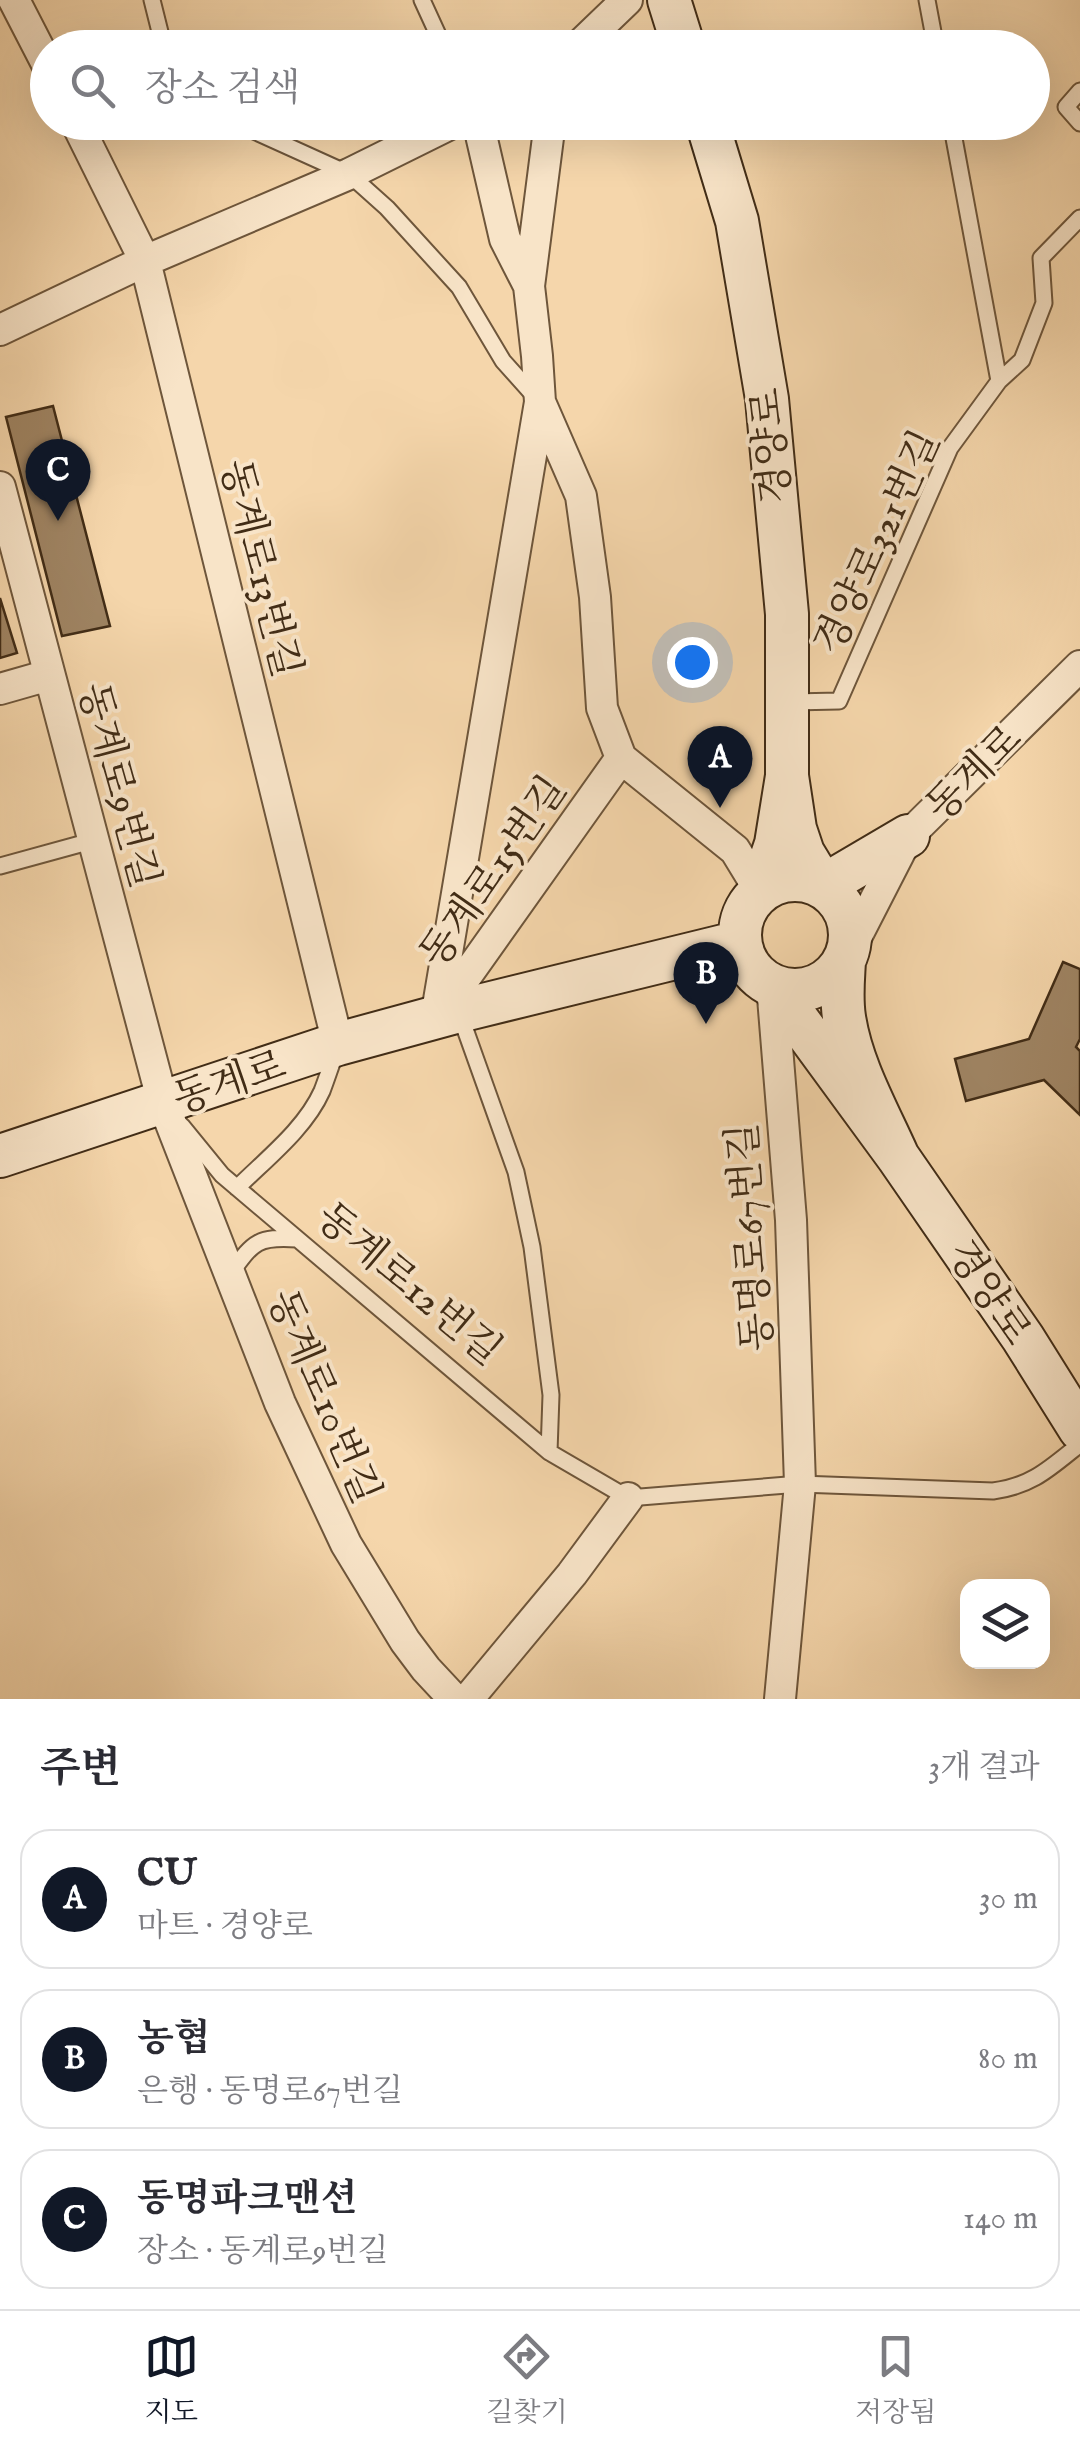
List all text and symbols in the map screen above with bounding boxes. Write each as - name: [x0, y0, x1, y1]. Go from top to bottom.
- search box: [30, 30, 1050, 140]
- icon: search: [65, 58, 120, 113]
- text: 장소 검색: [145, 66, 300, 114]
- street label: 경양로: [742, 385, 805, 506]
- street label: 경양로321번길: [805, 423, 953, 664]
- pin: C: [26, 438, 90, 521]
- street label: 동계로13번길: [207, 454, 310, 683]
- your location: [667, 637, 718, 688]
- street label: 동계로9번길: [65, 678, 169, 894]
- street label: 동계로: [916, 715, 1034, 833]
- pin: A: [688, 726, 752, 808]
- street label: 동계로15번길: [410, 767, 580, 979]
- pin: B: [674, 942, 738, 1024]
- street label: 동계로: [167, 1041, 293, 1127]
- street label: 동명로67번길: [719, 1121, 786, 1353]
- street label: 동계로12번길: [304, 1193, 511, 1378]
- street label: 경양로: [934, 1232, 1041, 1356]
- street label: 동계로10번길: [254, 1283, 390, 1512]
- map controls: [960, 1579, 1050, 1669]
- button: layers: [960, 1579, 1050, 1669]
- text: 주변: [40, 1743, 121, 1796]
- text: 3개 결과: [928, 1748, 1040, 1789]
- text: CU: [137, 1851, 196, 1899]
- text: A: [64, 1879, 85, 1920]
- text: 30 m: [979, 1879, 1038, 1920]
- text: 마트 · 경양로: [137, 1907, 313, 1948]
- text: 농협: [137, 2016, 210, 2064]
- text: B: [64, 2039, 85, 2080]
- text: 80 m: [978, 2039, 1038, 2080]
- text: 은행 · 동명로67번길: [137, 2072, 403, 2113]
- text: 동명파크맨션: [137, 2176, 357, 2224]
- text: C: [63, 2199, 86, 2240]
- text: 140 m: [963, 2199, 1038, 2240]
- text: 장소 · 동계로9번길: [137, 2232, 388, 2273]
- tab: 지도: [144, 2329, 199, 2431]
- tab: 길찾기: [486, 2329, 568, 2431]
- tab: 저장됨: [855, 2329, 936, 2431]

